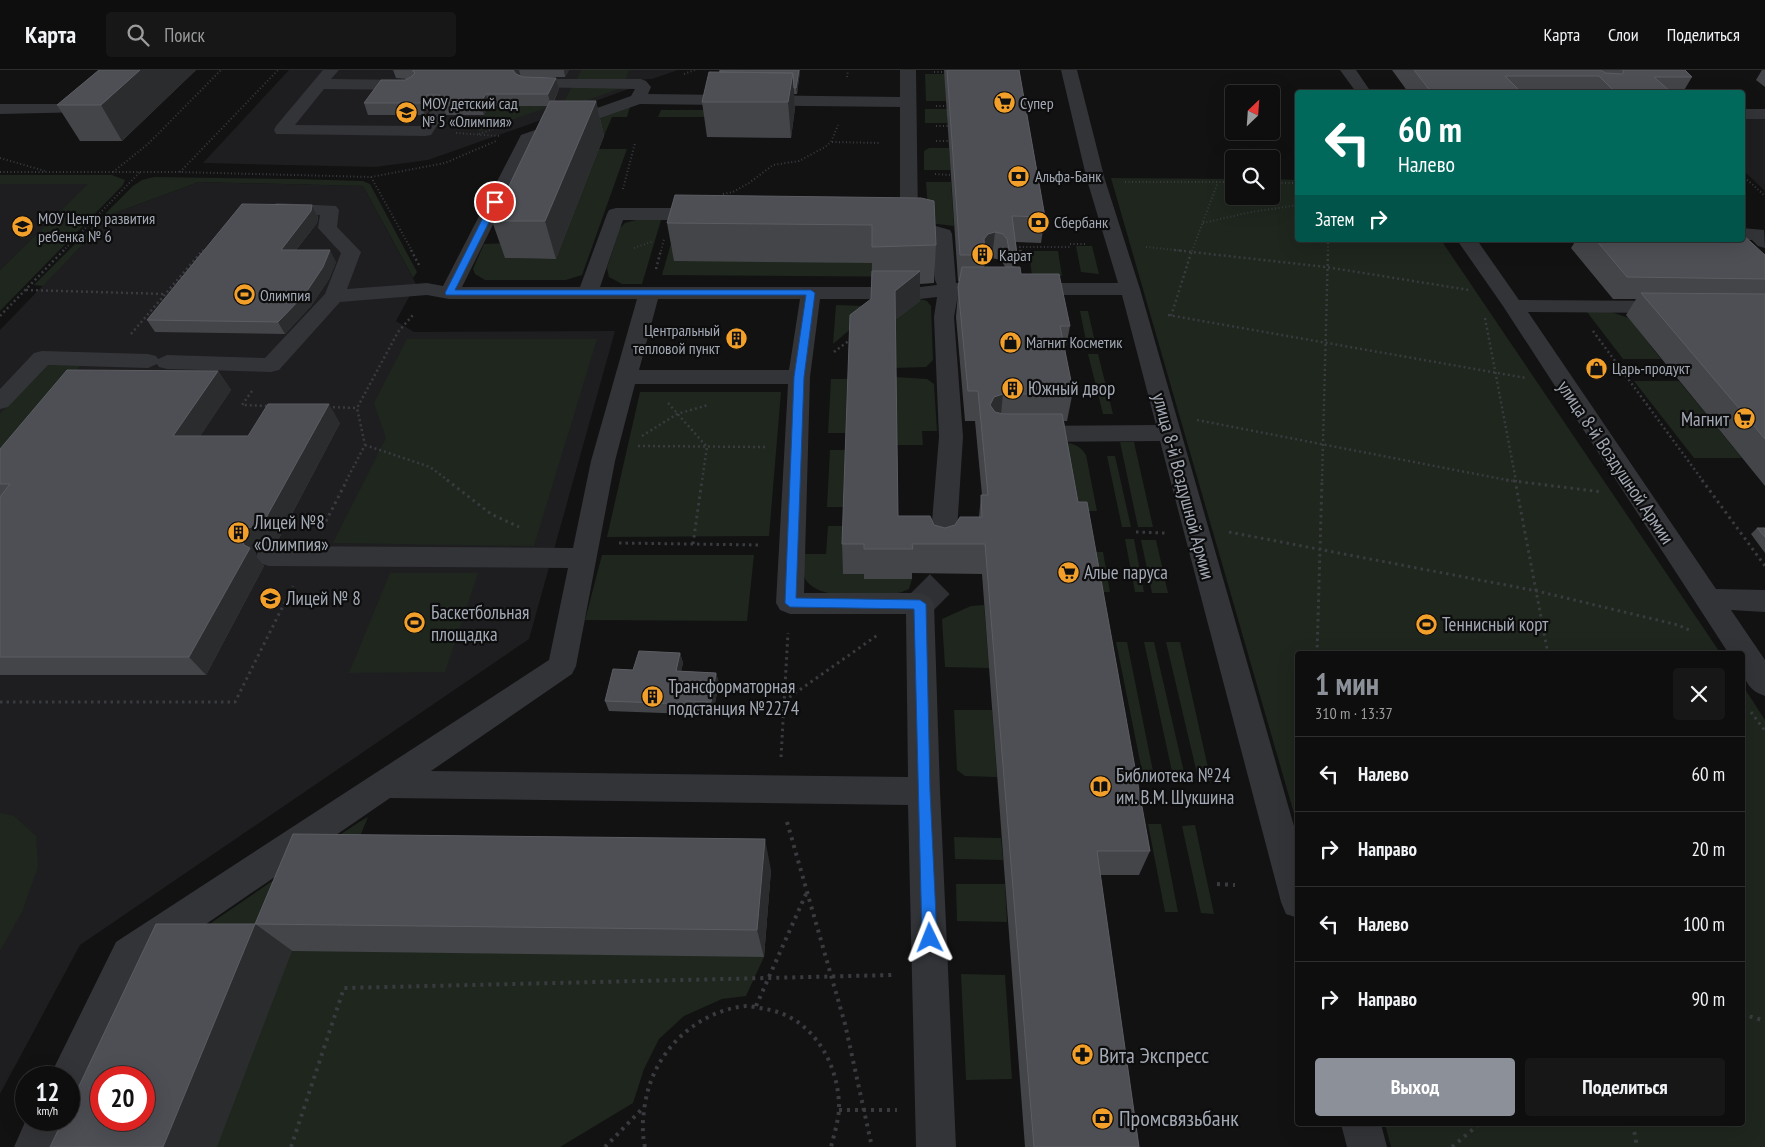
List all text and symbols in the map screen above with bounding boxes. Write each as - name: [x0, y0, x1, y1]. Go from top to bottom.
- search box: [106, 12, 456, 57]
- text: Карта: [25, 19, 76, 50]
- icon: search: [124, 21, 152, 49]
- text: Поиск: [164, 23, 205, 47]
- text: Карта: [1543, 23, 1580, 46]
- text: Слои: [1608, 23, 1639, 46]
- text: Поделиться: [1667, 23, 1740, 46]
- north arrow: [1225, 85, 1280, 140]
- map controls: [1225, 85, 1280, 205]
- supermarket icon: Супер: [992, 91, 1016, 115]
- place label: МОУ детский сад № 5 «Олимпия»: [422, 93, 518, 131]
- place label: Супер: [1020, 93, 1054, 113]
- school or university icon: МОУ детский сад № 5 «Олимпия»: [394, 100, 418, 124]
- text: 60 m: [1398, 106, 1462, 152]
- icon: left: [1315, 110, 1380, 175]
- button: search: [1225, 150, 1280, 205]
- text: Налево: [1398, 150, 1455, 178]
- bank icon: Альфа-Банк: [1007, 164, 1031, 188]
- place label: Альфа-Банк: [1035, 166, 1102, 186]
- pin: [474, 181, 516, 223]
- icon: arrive: [481, 188, 509, 216]
- icon: right: [1364, 205, 1392, 233]
- text: Затем: [1315, 207, 1354, 231]
- place label: МОУ Центр развития ребенка № 6: [38, 208, 155, 246]
- bank icon: Сбербанк: [1026, 210, 1050, 234]
- place label: Сбербанк: [1054, 212, 1109, 232]
- school or university icon: МОУ Центр развития ребенка № 6: [10, 215, 34, 239]
- building icon: Карат: [971, 243, 995, 267]
- place label: Карат: [999, 245, 1033, 265]
- sports icon: Олимпия: [232, 283, 256, 307]
- place label: Олимпия: [260, 285, 310, 305]
- place label: Центральный тепловой пункт: [633, 320, 721, 358]
- building icon: Центральный тепловой пункт: [724, 327, 748, 351]
- shop icon: Магнит Косметик: [998, 330, 1022, 354]
- place label: Магнит Косметик: [1026, 332, 1123, 352]
- shop icon: Царь-продукт: [1584, 356, 1608, 380]
- place label: Царь-продукт: [1612, 358, 1691, 378]
- building icon: Южный двор: [1000, 376, 1024, 400]
- place label: Южный двор: [1028, 376, 1115, 400]
- street label: улица 8-й Воздушной Армии: [1552, 376, 1680, 548]
- street label: улица 8-й Воздушной Армии: [1148, 390, 1220, 582]
- place label: Магнит: [1681, 407, 1730, 431]
- supermarket icon: Магнит: [1733, 407, 1757, 431]
- place label: Лицей №8 «Олимпия»: [253, 510, 328, 556]
- building icon: Лицей №8 «Олимпия»: [226, 521, 250, 545]
- supermarket icon: Алые паруса: [1056, 560, 1080, 584]
- place label: Алые паруса: [1084, 560, 1168, 584]
- school or university icon: Лицей № 8: [258, 586, 282, 610]
- place label: Лицей № 8: [285, 586, 361, 610]
- place label: Баскетбольная площадка: [431, 600, 529, 646]
- sports icon: Баскетбольная площадка: [403, 611, 427, 635]
- sports icon: Теннисный корт: [1414, 612, 1438, 636]
- place label: Теннисный корт: [1442, 612, 1549, 636]
- text: 1 мин: [1315, 664, 1379, 703]
- button: close: [1673, 668, 1725, 720]
- place label: Трансформаторная подстанция №2274: [668, 674, 800, 720]
- building icon: Трансформаторная подстанция №2274: [640, 685, 664, 709]
- text: 310 m · 13:37: [1315, 703, 1393, 723]
- icon: left: [1315, 760, 1343, 788]
- text: Налево: [1358, 762, 1409, 786]
- text: 60 m: [1692, 762, 1725, 786]
- place label: Библиотека №24 им. В.М. Шукшина: [1116, 763, 1234, 809]
- library icon: Библиотека №24 им. В.М. Шукшина: [1088, 774, 1112, 798]
- icon: right: [1315, 835, 1343, 863]
- text: Направо: [1358, 837, 1417, 861]
- text: 20 m: [1692, 837, 1725, 861]
- icon: left: [1315, 910, 1343, 938]
- position arrow: [903, 911, 955, 963]
- text: Налево: [1358, 912, 1409, 936]
- text: 100 m: [1683, 912, 1725, 936]
- icon: right: [1315, 985, 1343, 1013]
- text: Направо: [1358, 987, 1417, 1011]
- text: 90 m: [1692, 987, 1725, 1011]
- place label: Вита Экспресс: [1099, 1041, 1209, 1069]
- pharmacy icon: Вита Экспресс: [1071, 1043, 1095, 1067]
- button: Выход: [1315, 1058, 1515, 1116]
- button: Поделиться: [1525, 1058, 1725, 1116]
- speed limit sign: 20: [90, 1066, 155, 1131]
- text: 12: [36, 1076, 59, 1108]
- text: km/h: [37, 1103, 58, 1118]
- place label: Промсвязьбанк: [1119, 1104, 1239, 1132]
- bank icon: Промсвязьбанк: [1091, 1106, 1115, 1130]

